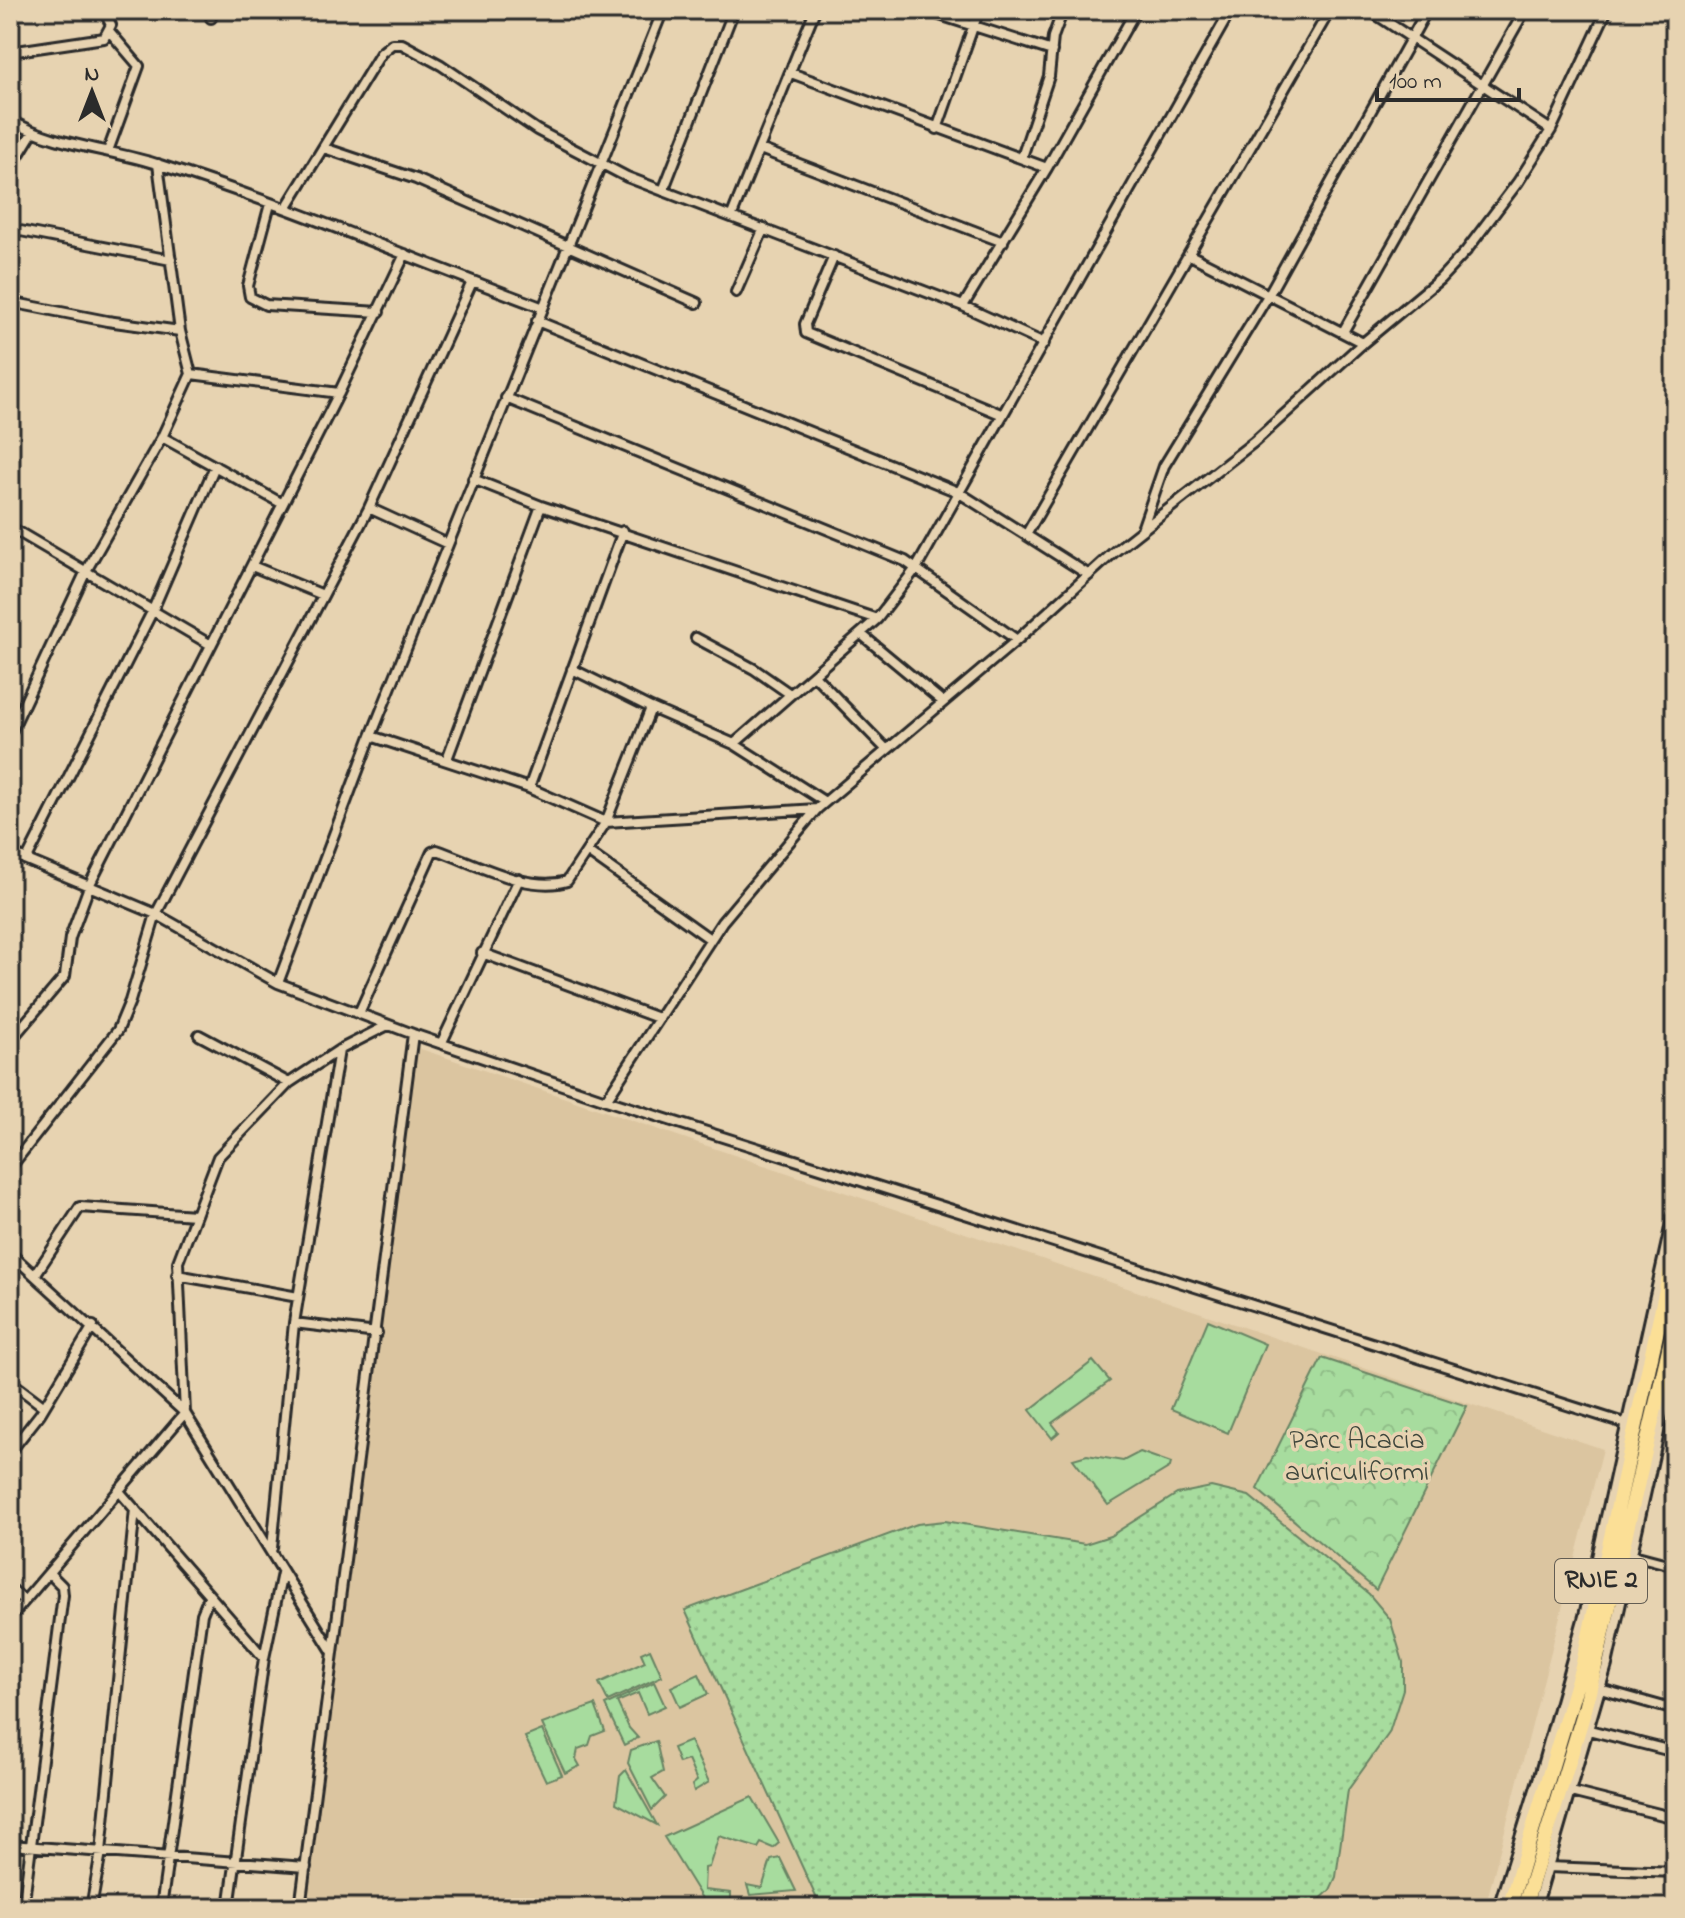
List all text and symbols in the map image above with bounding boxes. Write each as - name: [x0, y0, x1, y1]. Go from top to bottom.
- north arrow: [52, 52, 132, 132]
- scale bar: [1377, 52, 1519, 102]
- text: N: [85, 59, 99, 91]
- text: 100 m: [1389, 65, 1442, 100]
- park label: Parc Acacia auriculiformi: [1285, 1421, 1429, 1494]
- road number: RNIE 2: [1555, 1559, 1647, 1603]

